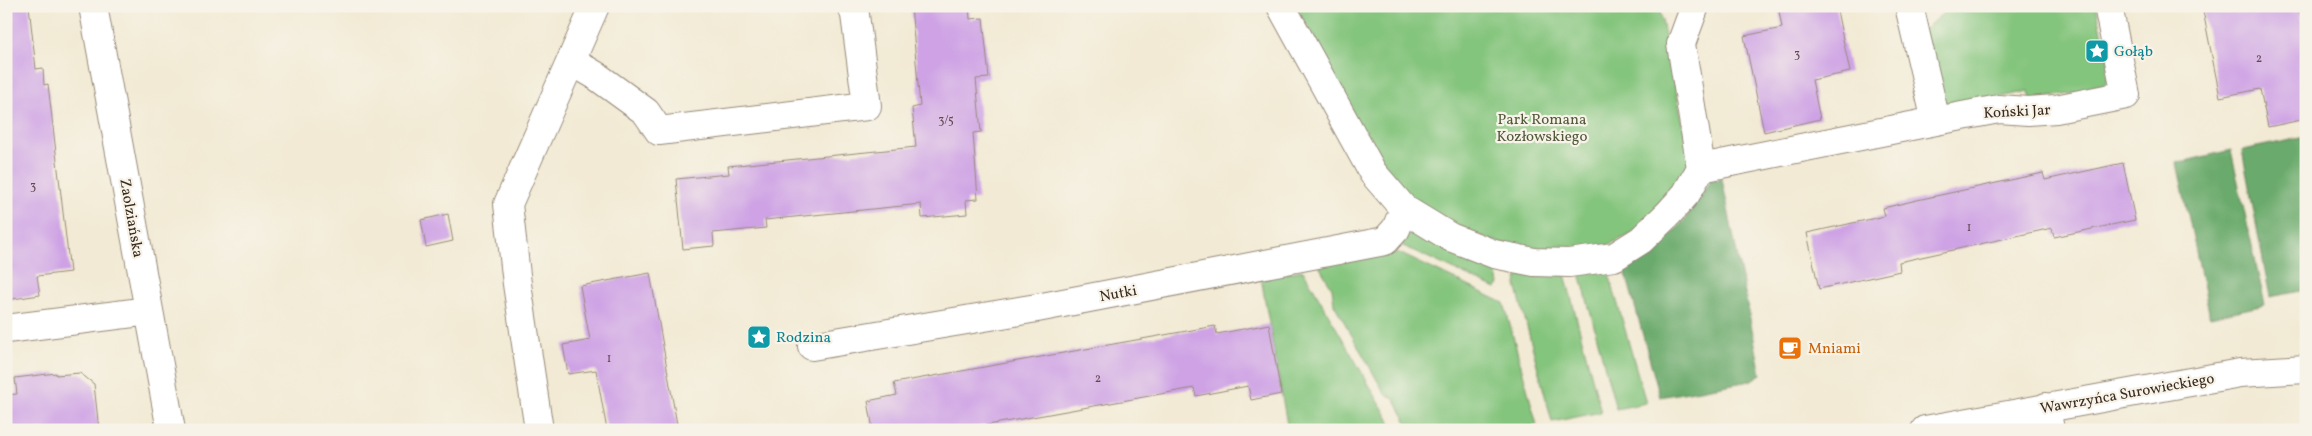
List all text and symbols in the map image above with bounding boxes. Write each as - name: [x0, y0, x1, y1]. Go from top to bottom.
- place icon: Gołąb: [2084, 38, 2110, 64]
- place label: Gołąb: [2114, 42, 2153, 63]
- house number: 3: [1794, 47, 1800, 63]
- house number: 2: [2256, 51, 2262, 67]
- street label: Koński Jar: [1983, 100, 2051, 125]
- park label: Park Romana Kozłowskiego: [1497, 110, 1587, 148]
- house number: 3/5: [938, 113, 954, 129]
- street label: Zaolziańska: [113, 177, 148, 259]
- house number: 3: [30, 179, 36, 195]
- house number: 1: [1967, 220, 1971, 236]
- street label: Nutki: [1098, 281, 1139, 308]
- place icon: Rodzina: [746, 324, 772, 350]
- place label: Rodzina: [776, 328, 831, 349]
- cafe icon: Mniami: [1777, 335, 1803, 361]
- place label: Mniami: [1808, 339, 1861, 360]
- house number: 1: [607, 351, 611, 367]
- street label: Wawrzyńca Surowieckiego: [2039, 369, 2216, 420]
- house number: 2: [1095, 371, 1101, 387]

